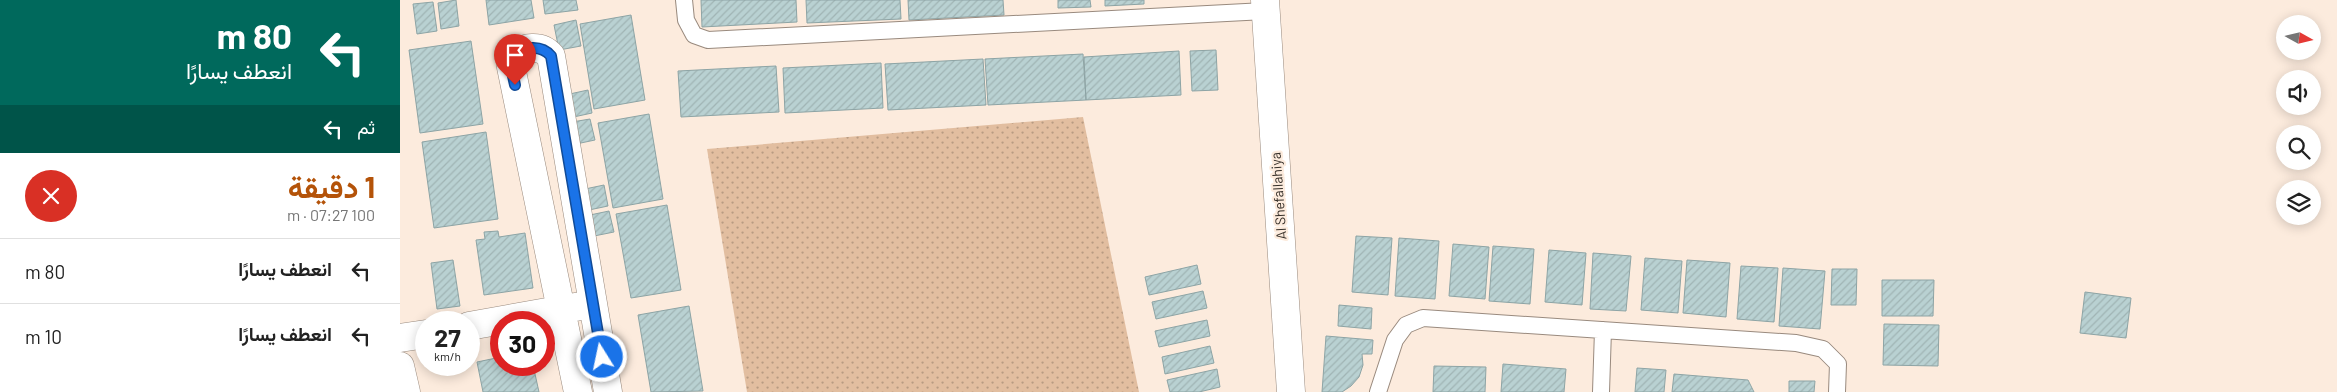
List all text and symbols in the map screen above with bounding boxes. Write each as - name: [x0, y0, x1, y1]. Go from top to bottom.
- text: 80 m: [217, 14, 292, 56]
- north arrow: [2276, 15, 2321, 60]
- map controls: [2276, 15, 2321, 225]
- icon: left: [310, 20, 375, 85]
- pin: [494, 34, 536, 85]
- icon: arrive: [501, 41, 529, 69]
- text: انعطف يسارًا: [186, 57, 292, 83]
- button: sound: [2276, 70, 2321, 115]
- icon: left: [319, 115, 347, 143]
- text: ثم: [357, 115, 375, 138]
- button: search: [2276, 125, 2321, 170]
- street label: Al Shefallahiya: [1266, 152, 1290, 240]
- text: 1 دقيقة: [288, 168, 375, 204]
- button: close: [25, 170, 77, 222]
- button: layers: [2276, 180, 2321, 225]
- text: 100 m · 07:27: [287, 205, 375, 224]
- text: انعطف يسارًا: [238, 257, 332, 280]
- icon: left: [347, 257, 375, 285]
- text: 80 m: [25, 260, 65, 283]
- speed limit sign: 30: [490, 311, 555, 376]
- text: انعطف يسارًا: [238, 322, 332, 345]
- icon: left: [347, 322, 375, 350]
- text: 27: [434, 322, 461, 352]
- text: 10 m: [25, 325, 62, 348]
- position arrow: [575, 330, 627, 382]
- text: km/h: [434, 349, 461, 363]

